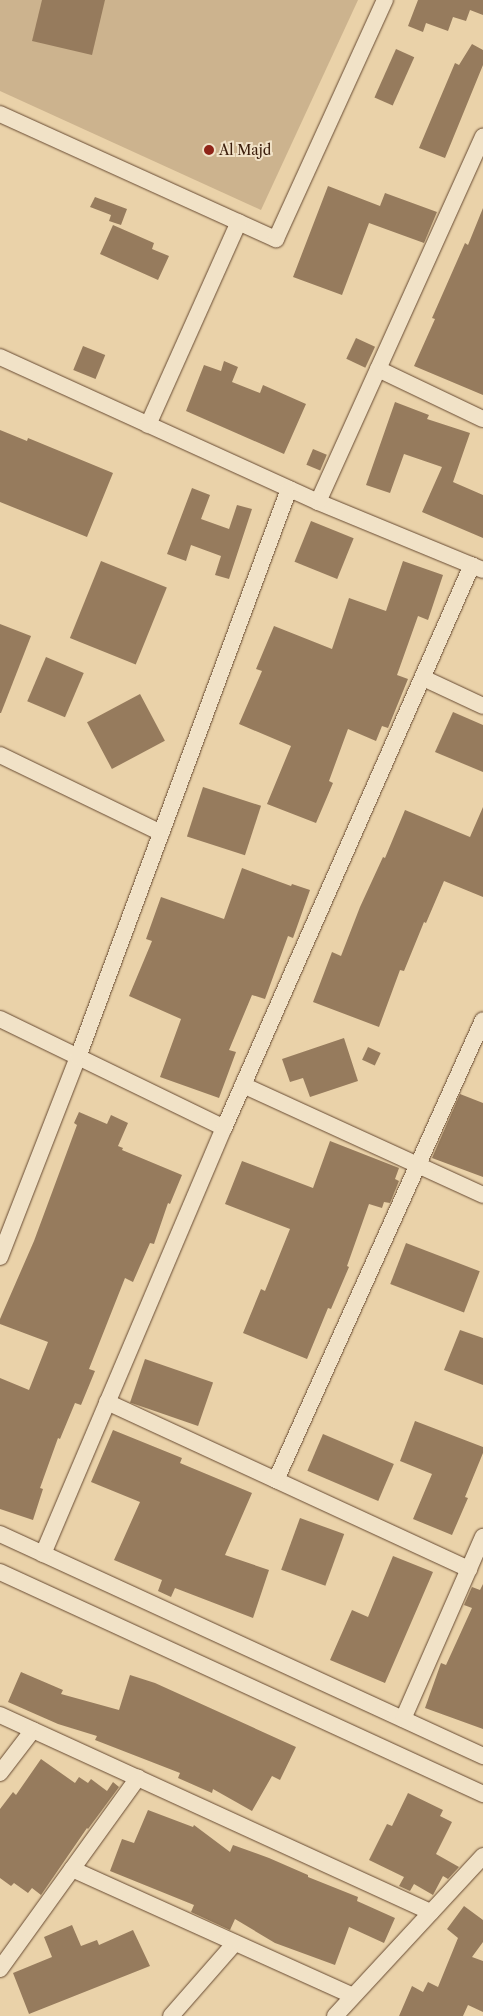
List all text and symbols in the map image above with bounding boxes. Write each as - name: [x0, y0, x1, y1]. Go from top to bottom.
- place label: Al Majd: [219, 142, 271, 158]
- marker: Al Majd: [203, 144, 215, 156]

